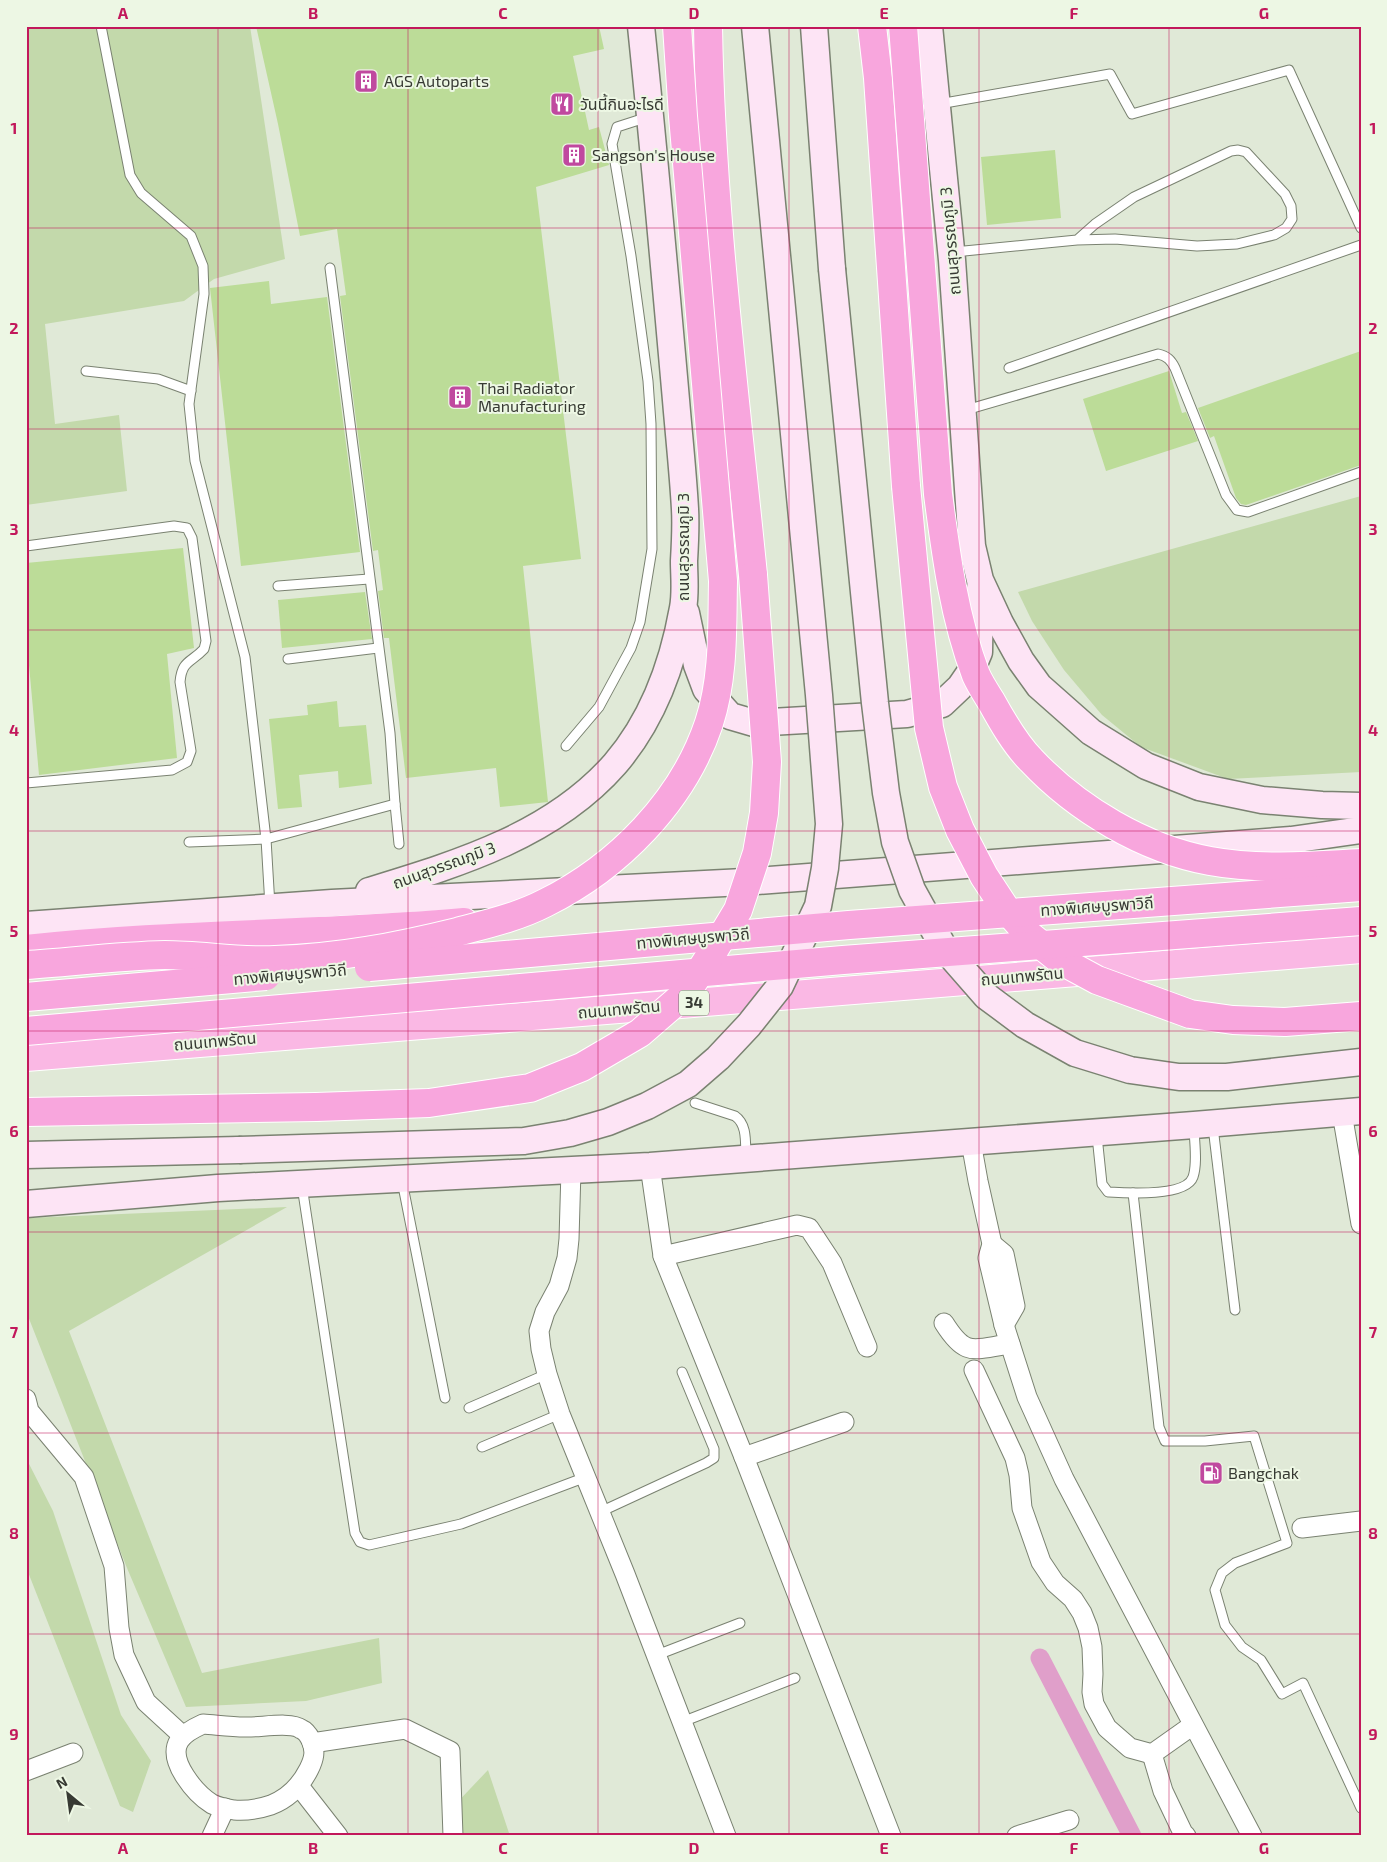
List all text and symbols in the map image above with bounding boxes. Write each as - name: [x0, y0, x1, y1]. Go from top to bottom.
- text: A: [118, 3, 129, 22]
- text: B: [308, 3, 318, 22]
- text: C: [498, 3, 508, 22]
- text: D: [689, 3, 700, 22]
- text: E: [879, 3, 889, 22]
- text: F: [1070, 3, 1079, 22]
- text: G: [1259, 3, 1269, 22]
- building icon: AGS Autoparts: [353, 68, 379, 94]
- place label: AGS Autoparts: [384, 71, 489, 90]
- restaurant icon: วันนี้กินอะไรดี: [549, 91, 575, 117]
- place label: วันนี้กินอะไรดี: [580, 93, 664, 113]
- text: 1: [11, 118, 17, 137]
- text: 1: [1370, 118, 1376, 137]
- building icon: Sangson's House: [561, 142, 587, 168]
- place label: Sangson's House: [592, 145, 715, 164]
- street label: ถนนสุวรรณภูมิ 3: [935, 186, 965, 296]
- text: 2: [9, 318, 19, 337]
- text: 2: [1368, 318, 1378, 337]
- place label: Thai Radiator Manufacturing: [478, 378, 586, 415]
- building icon: Thai Radiator Manufacturing: [447, 384, 473, 410]
- street label: ถนนสุวรรณภูมิ 3: [673, 493, 693, 601]
- text: 3: [9, 519, 19, 538]
- text: 3: [1368, 519, 1378, 538]
- text: 4: [9, 720, 19, 739]
- text: 4: [1368, 720, 1378, 739]
- street label: ถนนสุวรรณภูมิ 3: [390, 837, 498, 893]
- street label: ทางพิเศษบูรพาวิถี: [1040, 892, 1154, 920]
- text: 5: [10, 921, 19, 940]
- text: 5: [1369, 921, 1378, 940]
- street label: ทางพิเศษบูรพาวิถี: [636, 923, 750, 953]
- street label: ทางพิเศษบูรพาวิถี: [233, 959, 347, 989]
- street label: ถนนเทพรัตน: [980, 962, 1064, 989]
- road number: 34: [679, 990, 709, 1016]
- street label: ถนนเทพรัตน: [577, 995, 661, 1022]
- street label: ถนนเทพรัตน: [173, 1027, 257, 1054]
- text: 6: [9, 1121, 19, 1140]
- text: 6: [1368, 1121, 1378, 1140]
- text: 7: [10, 1322, 19, 1341]
- text: 7: [1369, 1322, 1378, 1341]
- fuel station icon: Bangchak: [1198, 1460, 1224, 1486]
- place label: Bangchak: [1228, 1463, 1299, 1482]
- text: 8: [9, 1523, 19, 1542]
- text: 8: [1368, 1523, 1378, 1542]
- text: 9: [9, 1724, 19, 1743]
- text: 9: [1368, 1724, 1378, 1743]
- north arrow: [42, 1770, 92, 1820]
- text: N: [53, 1772, 70, 1792]
- text: A: [118, 1838, 129, 1857]
- text: B: [308, 1838, 318, 1857]
- text: C: [498, 1838, 508, 1857]
- text: D: [689, 1838, 700, 1857]
- text: E: [879, 1838, 889, 1857]
- text: F: [1070, 1838, 1079, 1857]
- text: G: [1259, 1838, 1269, 1857]

